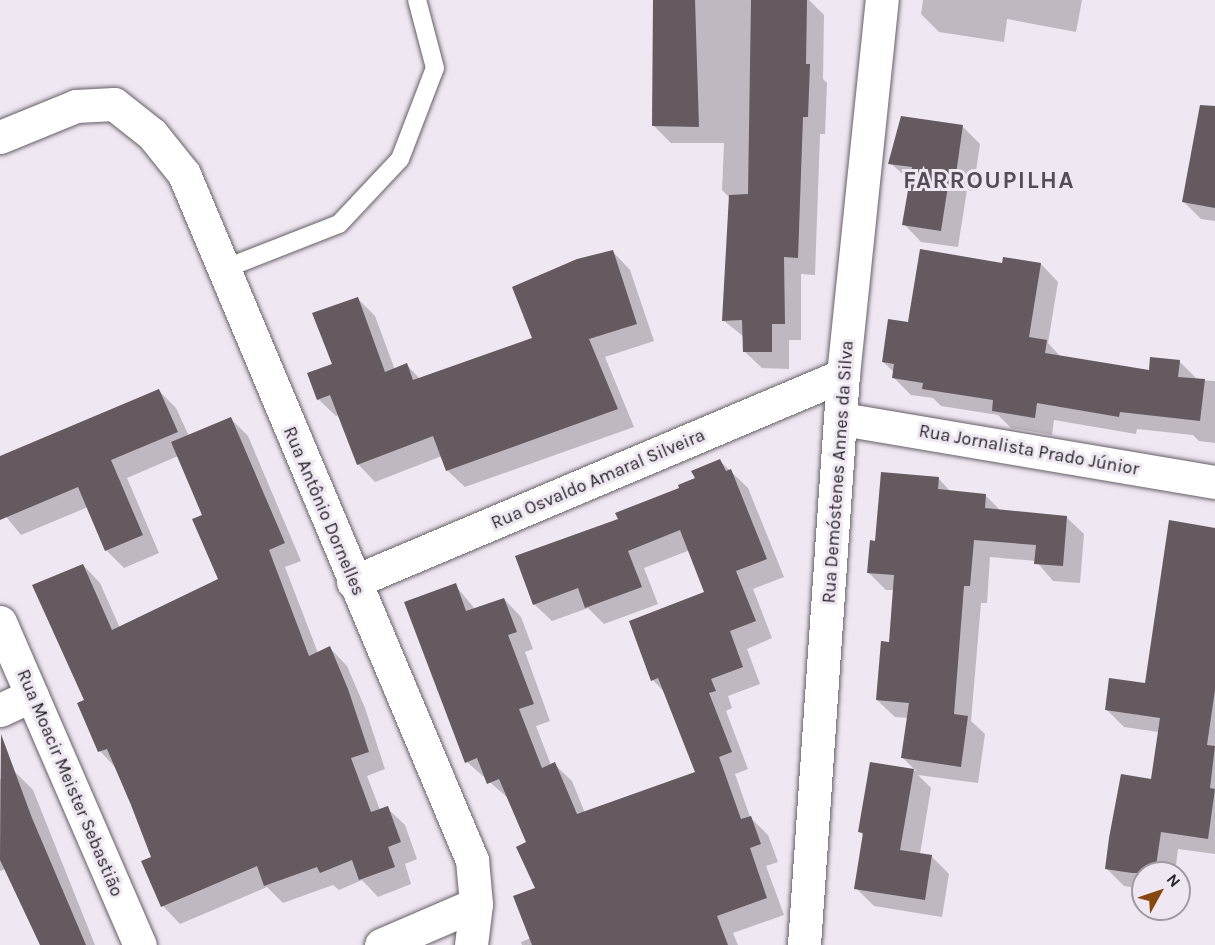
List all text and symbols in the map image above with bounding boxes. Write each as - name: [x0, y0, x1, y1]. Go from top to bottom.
- district label: FARROUPILHA: [903, 167, 1075, 195]
- street label: Rua Demóstenes Annes da Silva: [818, 340, 858, 604]
- street label: Rua Jornalista Prado Júnior: [917, 420, 1141, 480]
- street label: Rua Antônio Dornelles: [279, 423, 369, 599]
- street label: Rua Osvaldo Amaral Silveira: [488, 424, 708, 534]
- street label: Rua Moacir Meister Sebastião: [12, 666, 128, 900]
- north arrow: [1131, 861, 1191, 921]
- text: N: [1163, 870, 1185, 891]

